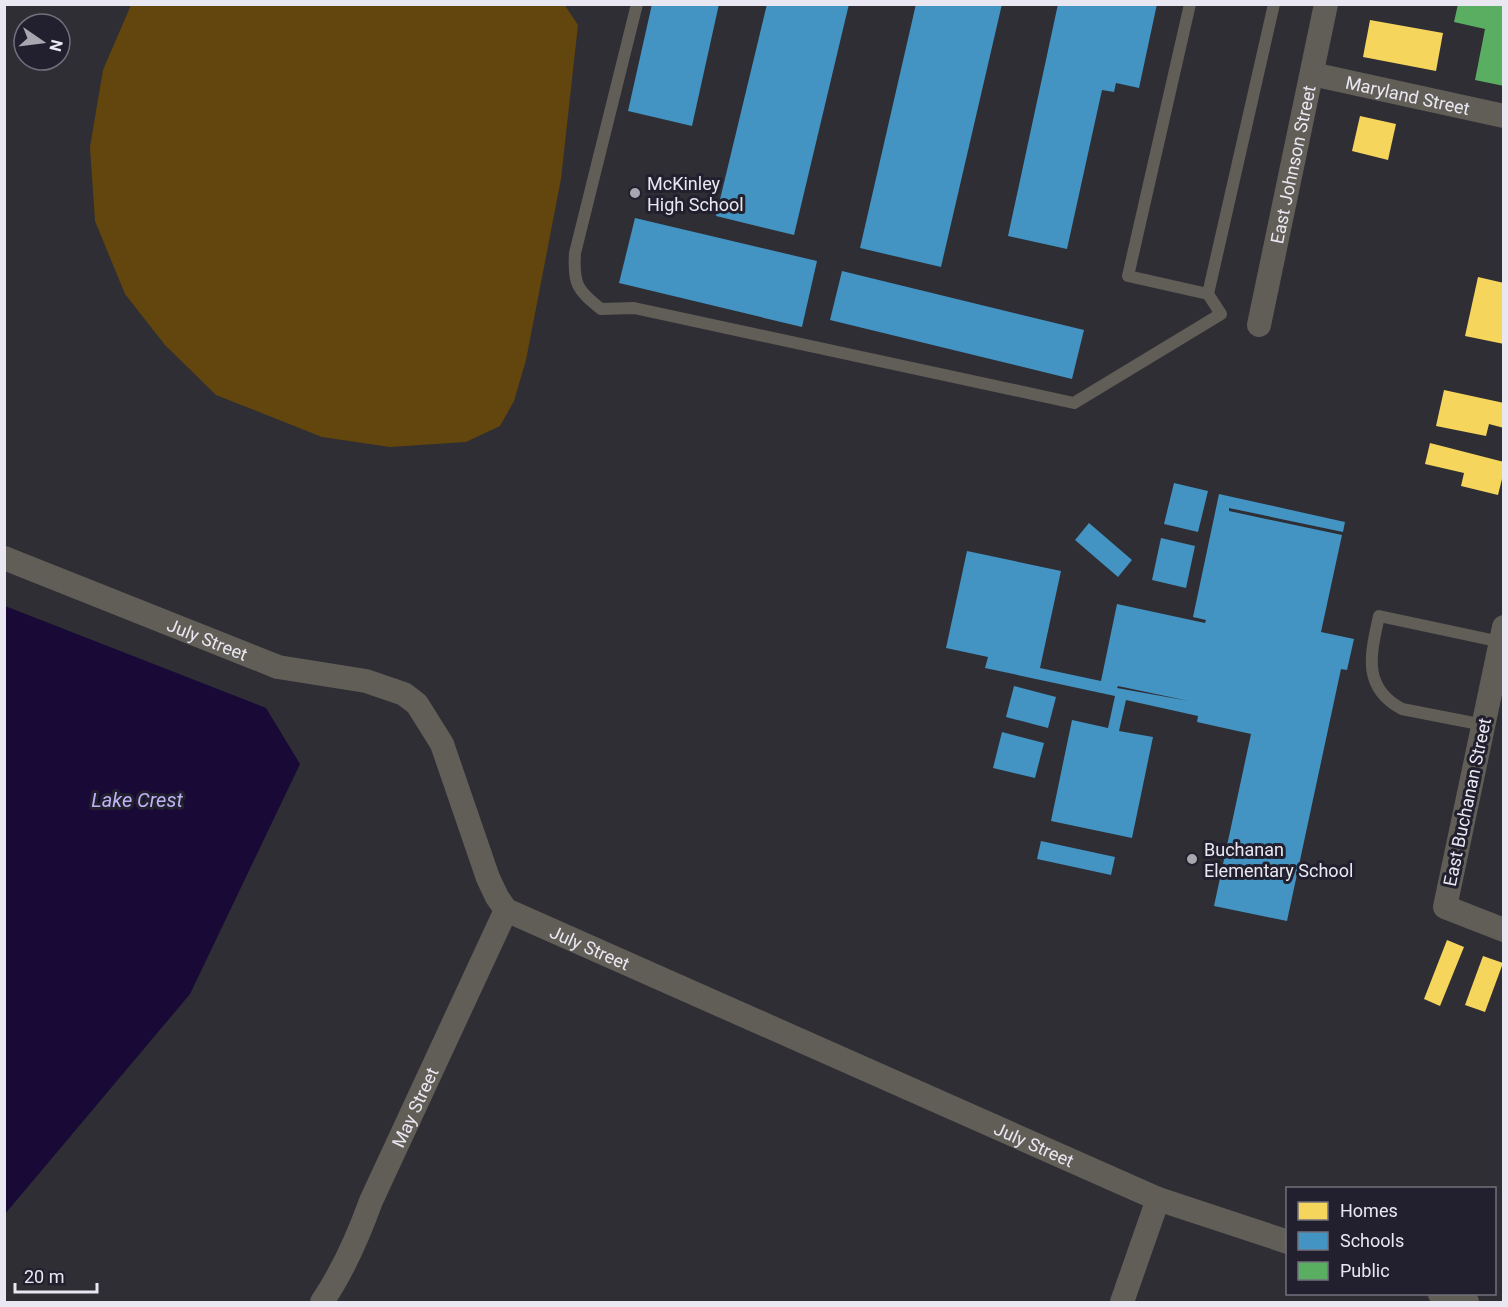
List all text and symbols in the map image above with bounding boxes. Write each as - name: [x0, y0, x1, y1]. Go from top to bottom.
- north arrow: [12, 12, 72, 72]
- text: N: [45, 38, 67, 53]
- street label: Maryland Street: [1344, 71, 1472, 119]
- street label: East Johnson Street: [1266, 83, 1319, 246]
- place label: McKinley High School: [647, 173, 744, 215]
- marker: McKinley High School: [628, 186, 642, 200]
- street label: July Street: [164, 614, 251, 664]
- street label: East Buchanan Street: [1439, 716, 1495, 888]
- water label: Lake Crest: [91, 788, 183, 812]
- place label: Buchanan Elementary School: [1204, 839, 1353, 881]
- marker: Buchanan Elementary School: [1185, 852, 1199, 866]
- street label: July Street: [547, 920, 633, 974]
- street label: May Street: [387, 1064, 442, 1151]
- street label: July Street: [991, 1117, 1077, 1171]
- legend: [1286, 1187, 1496, 1295]
- text: Homes: [1340, 1200, 1398, 1221]
- text: Schools: [1340, 1230, 1404, 1251]
- scale bar: [15, 1256, 98, 1294]
- text: Public: [1340, 1260, 1390, 1281]
- text: 20 m: [24, 1266, 64, 1287]

